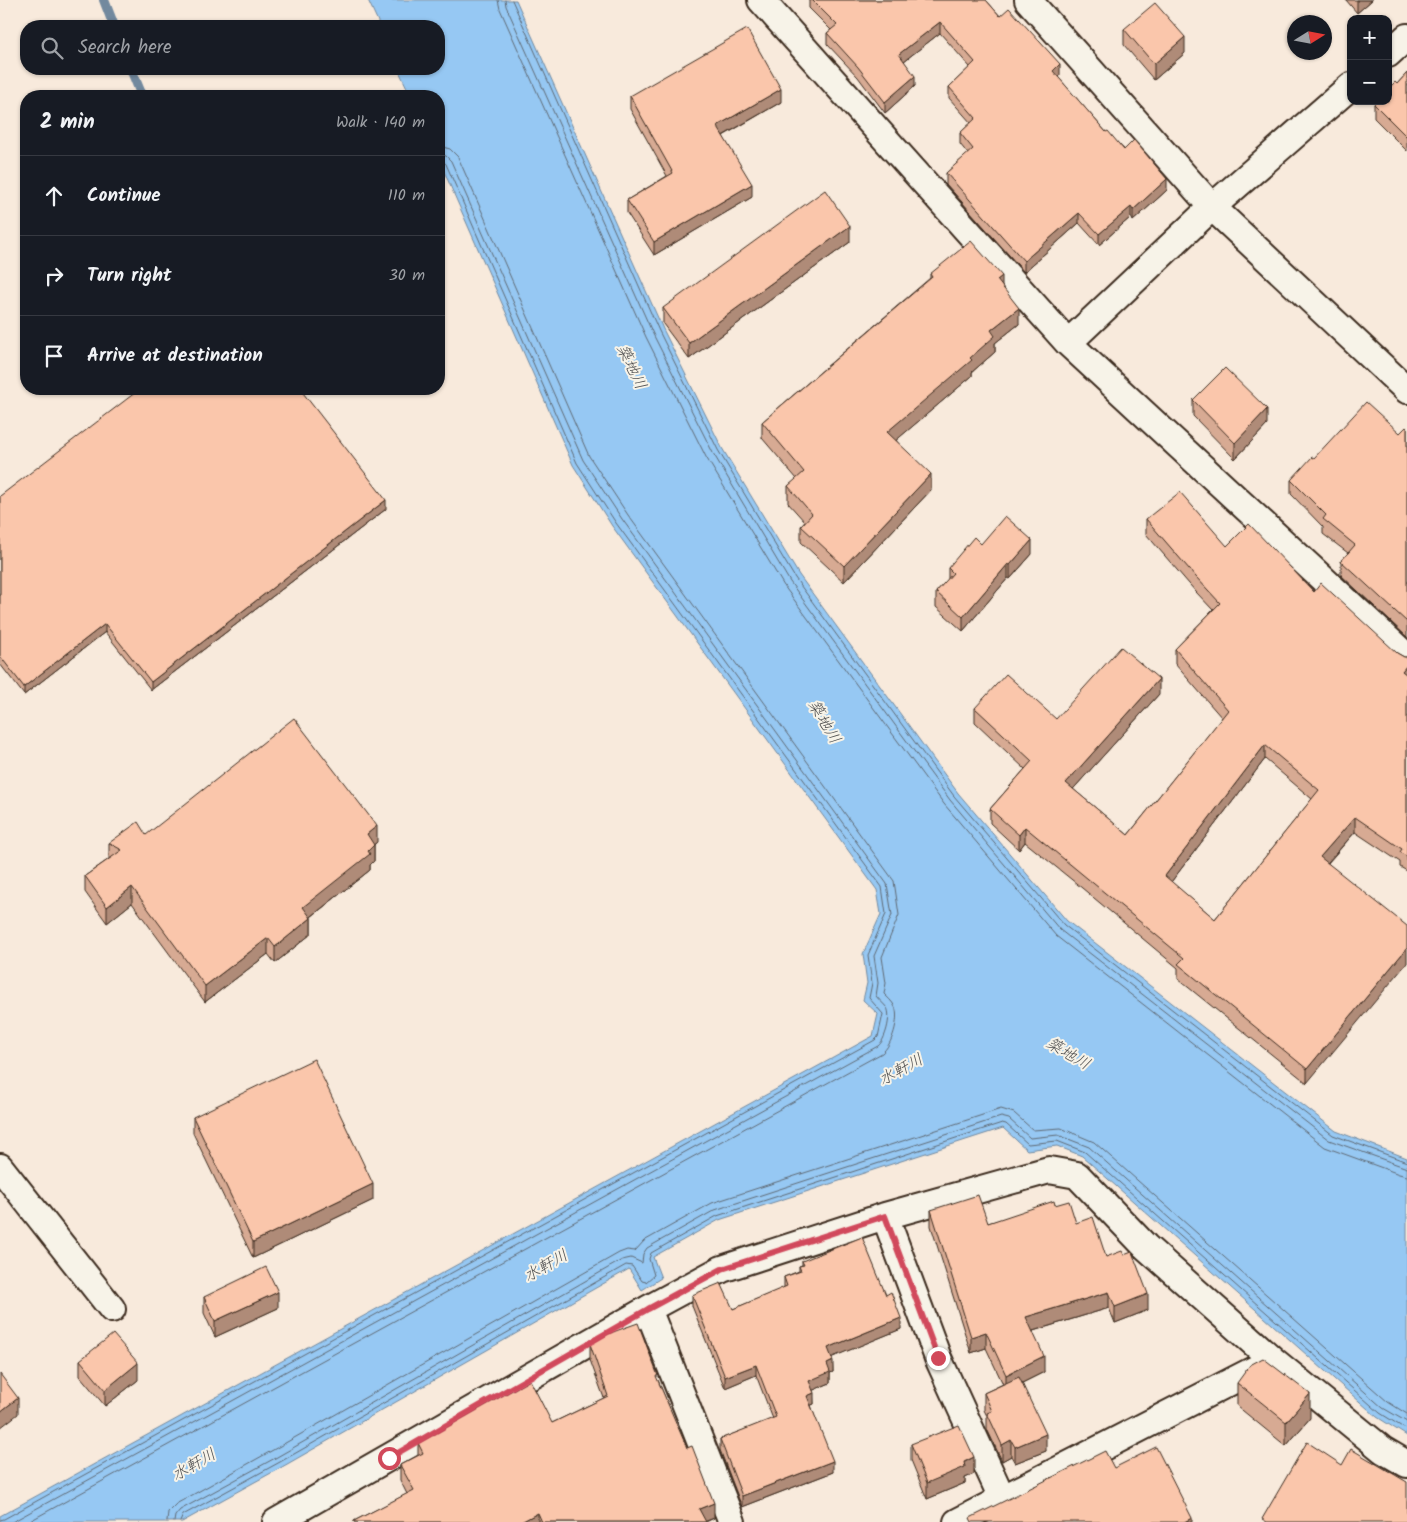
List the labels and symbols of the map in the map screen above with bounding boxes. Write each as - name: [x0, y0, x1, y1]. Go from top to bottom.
- north arrow: [1287, 15, 1332, 60]
- water label: 築地川: [609, 340, 653, 394]
- water label: 築地川: [801, 695, 847, 749]
- water label: 築地川: [1041, 1031, 1095, 1077]
- water label: 水軒川: [874, 1047, 928, 1093]
- water label: 水軒川: [519, 1243, 573, 1289]
- route end: [927, 1347, 950, 1370]
- water label: 水軒川: [167, 1442, 221, 1488]
- route start: [378, 1447, 401, 1470]

